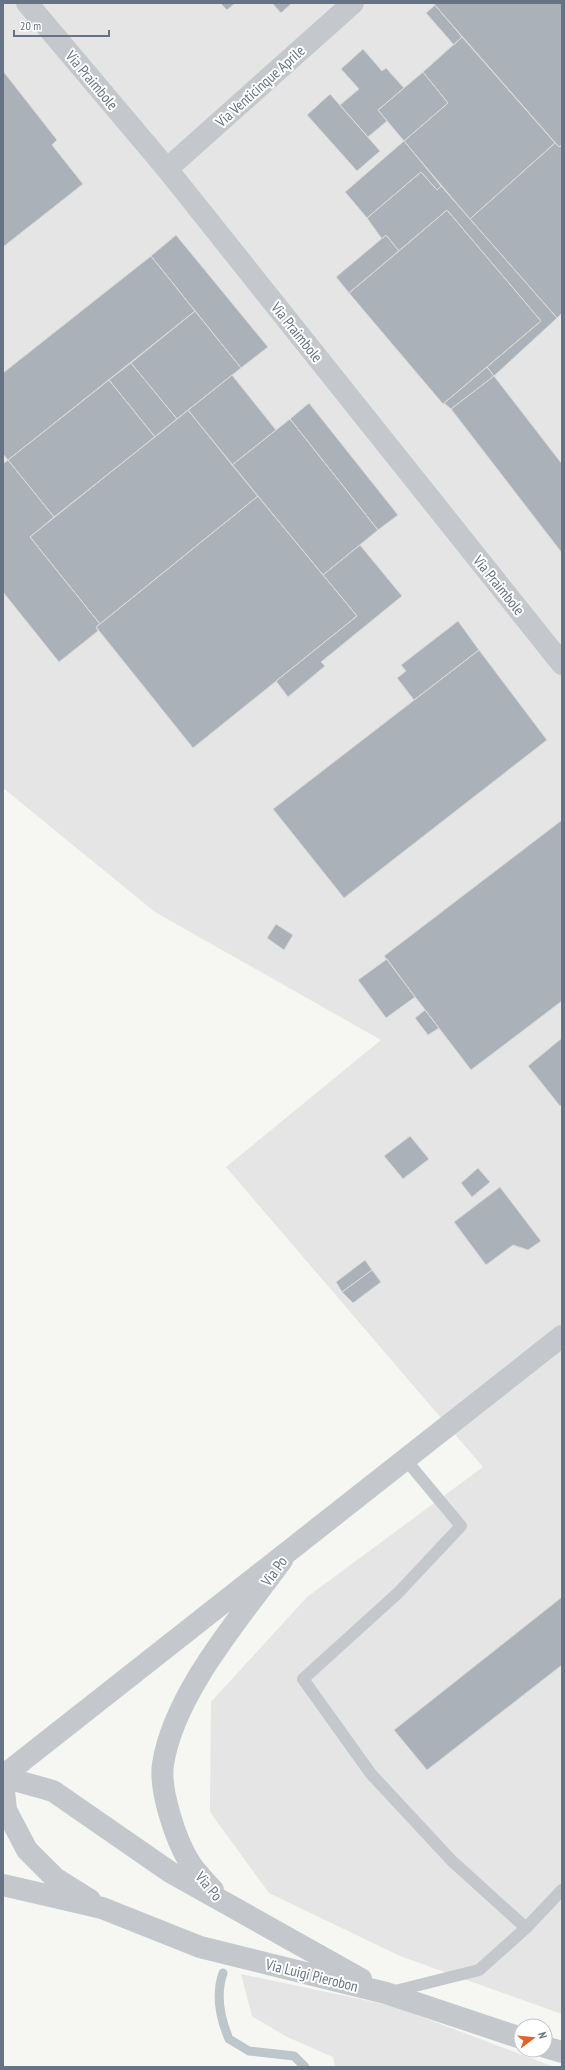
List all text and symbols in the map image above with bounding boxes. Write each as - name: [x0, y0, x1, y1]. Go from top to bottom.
- scale bar: [14, 12, 109, 38]
- text: 20 m: [20, 18, 41, 33]
- street label: Via Venticinque Aprile: [211, 41, 308, 132]
- street label: Via Praimbole: [61, 46, 122, 114]
- street label: Via Praimbole: [266, 297, 327, 366]
- street label: Via Praimbole: [468, 550, 529, 619]
- street label: Via Po: [256, 1552, 291, 1590]
- street label: Via Po: [191, 1867, 227, 1904]
- street label: Via Luigi Pierobon: [263, 1954, 360, 1996]
- north arrow: [513, 2018, 553, 2058]
- text: N: [535, 2030, 550, 2040]

